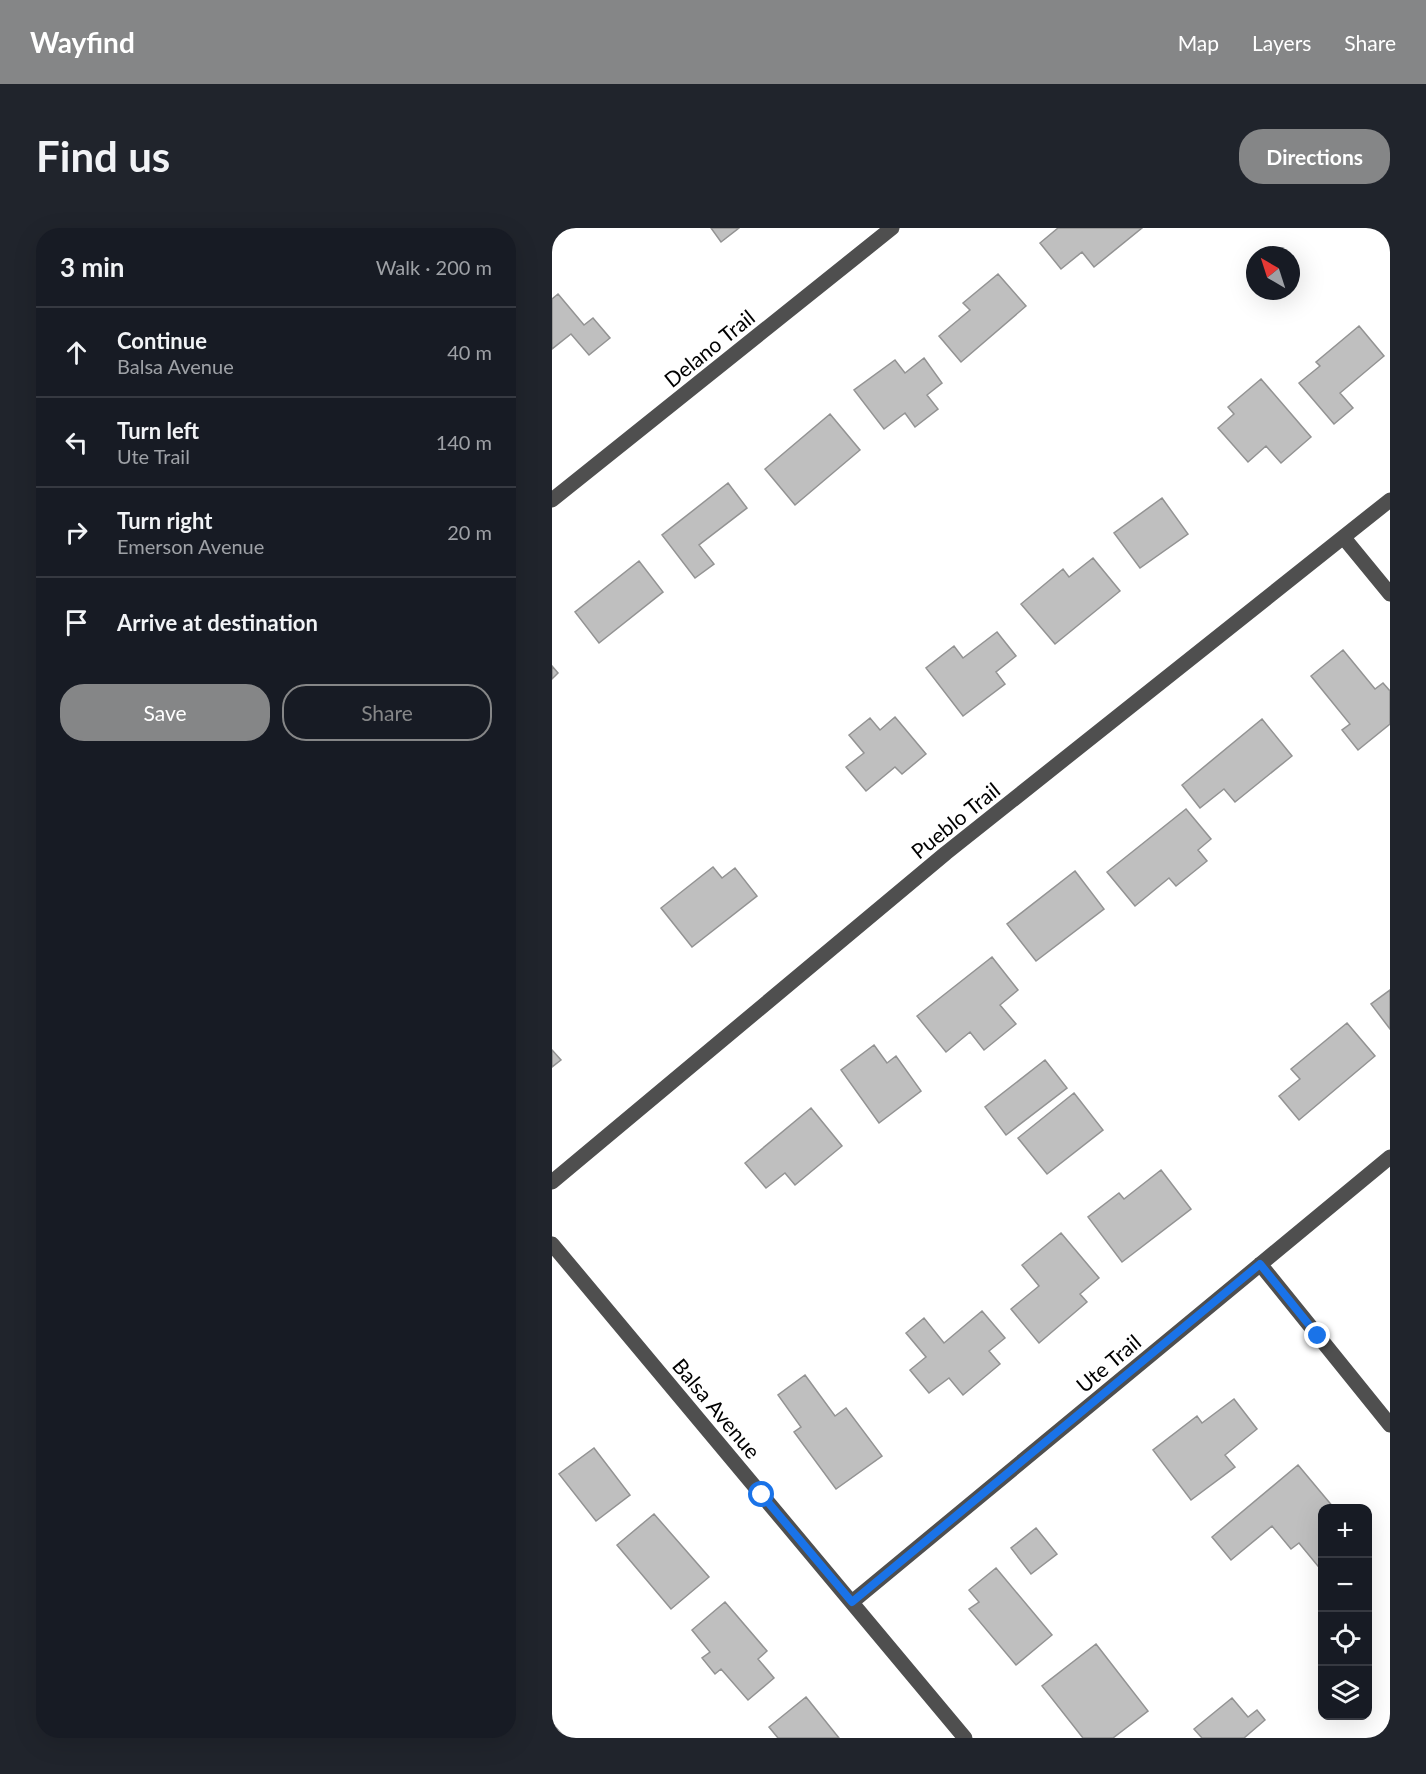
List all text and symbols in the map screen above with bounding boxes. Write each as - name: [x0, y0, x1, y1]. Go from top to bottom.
- text: Wayfind: [30, 25, 135, 59]
- text: Map: [1178, 30, 1219, 55]
- text: Layers: [1252, 30, 1311, 55]
- text: Share: [1344, 30, 1396, 55]
- button: Directions: [1239, 129, 1390, 184]
- text: Find us: [36, 131, 170, 181]
- north arrow: [1246, 246, 1300, 300]
- text: 3 min: [60, 251, 124, 283]
- text: Walk · 200 m: [376, 255, 492, 279]
- street label: Delano Trail: [659, 304, 759, 392]
- text: Continue: [117, 327, 207, 354]
- icon: ahead: [60, 336, 93, 369]
- text: 40 m: [447, 340, 492, 364]
- text: Balsa Avenue: [117, 354, 234, 378]
- text: Turn left: [117, 417, 199, 444]
- icon: left: [60, 426, 93, 459]
- text: 140 m: [436, 430, 492, 454]
- text: Ute Trail: [117, 444, 190, 468]
- text: Turn right: [117, 507, 212, 534]
- icon: right: [60, 516, 93, 549]
- text: 20 m: [447, 520, 492, 544]
- text: Emerson Avenue: [117, 534, 264, 558]
- icon: arrive: [60, 606, 93, 639]
- text: Arrive at destination: [117, 609, 318, 636]
- button: Save: [60, 684, 270, 741]
- button: Share: [282, 684, 492, 741]
- street label: Pueblo Trail: [906, 777, 1004, 863]
- route end: [1304, 1322, 1330, 1348]
- street label: Ute Trail: [1071, 1329, 1145, 1397]
- street label: Balsa Avenue: [668, 1353, 766, 1463]
- route start: [748, 1481, 774, 1507]
- map controls: [1318, 1504, 1372, 1720]
- button: +: [1318, 1504, 1372, 1558]
- button: −: [1318, 1558, 1372, 1612]
- button: locate: [1318, 1612, 1372, 1666]
- button: layers: [1318, 1666, 1372, 1720]

